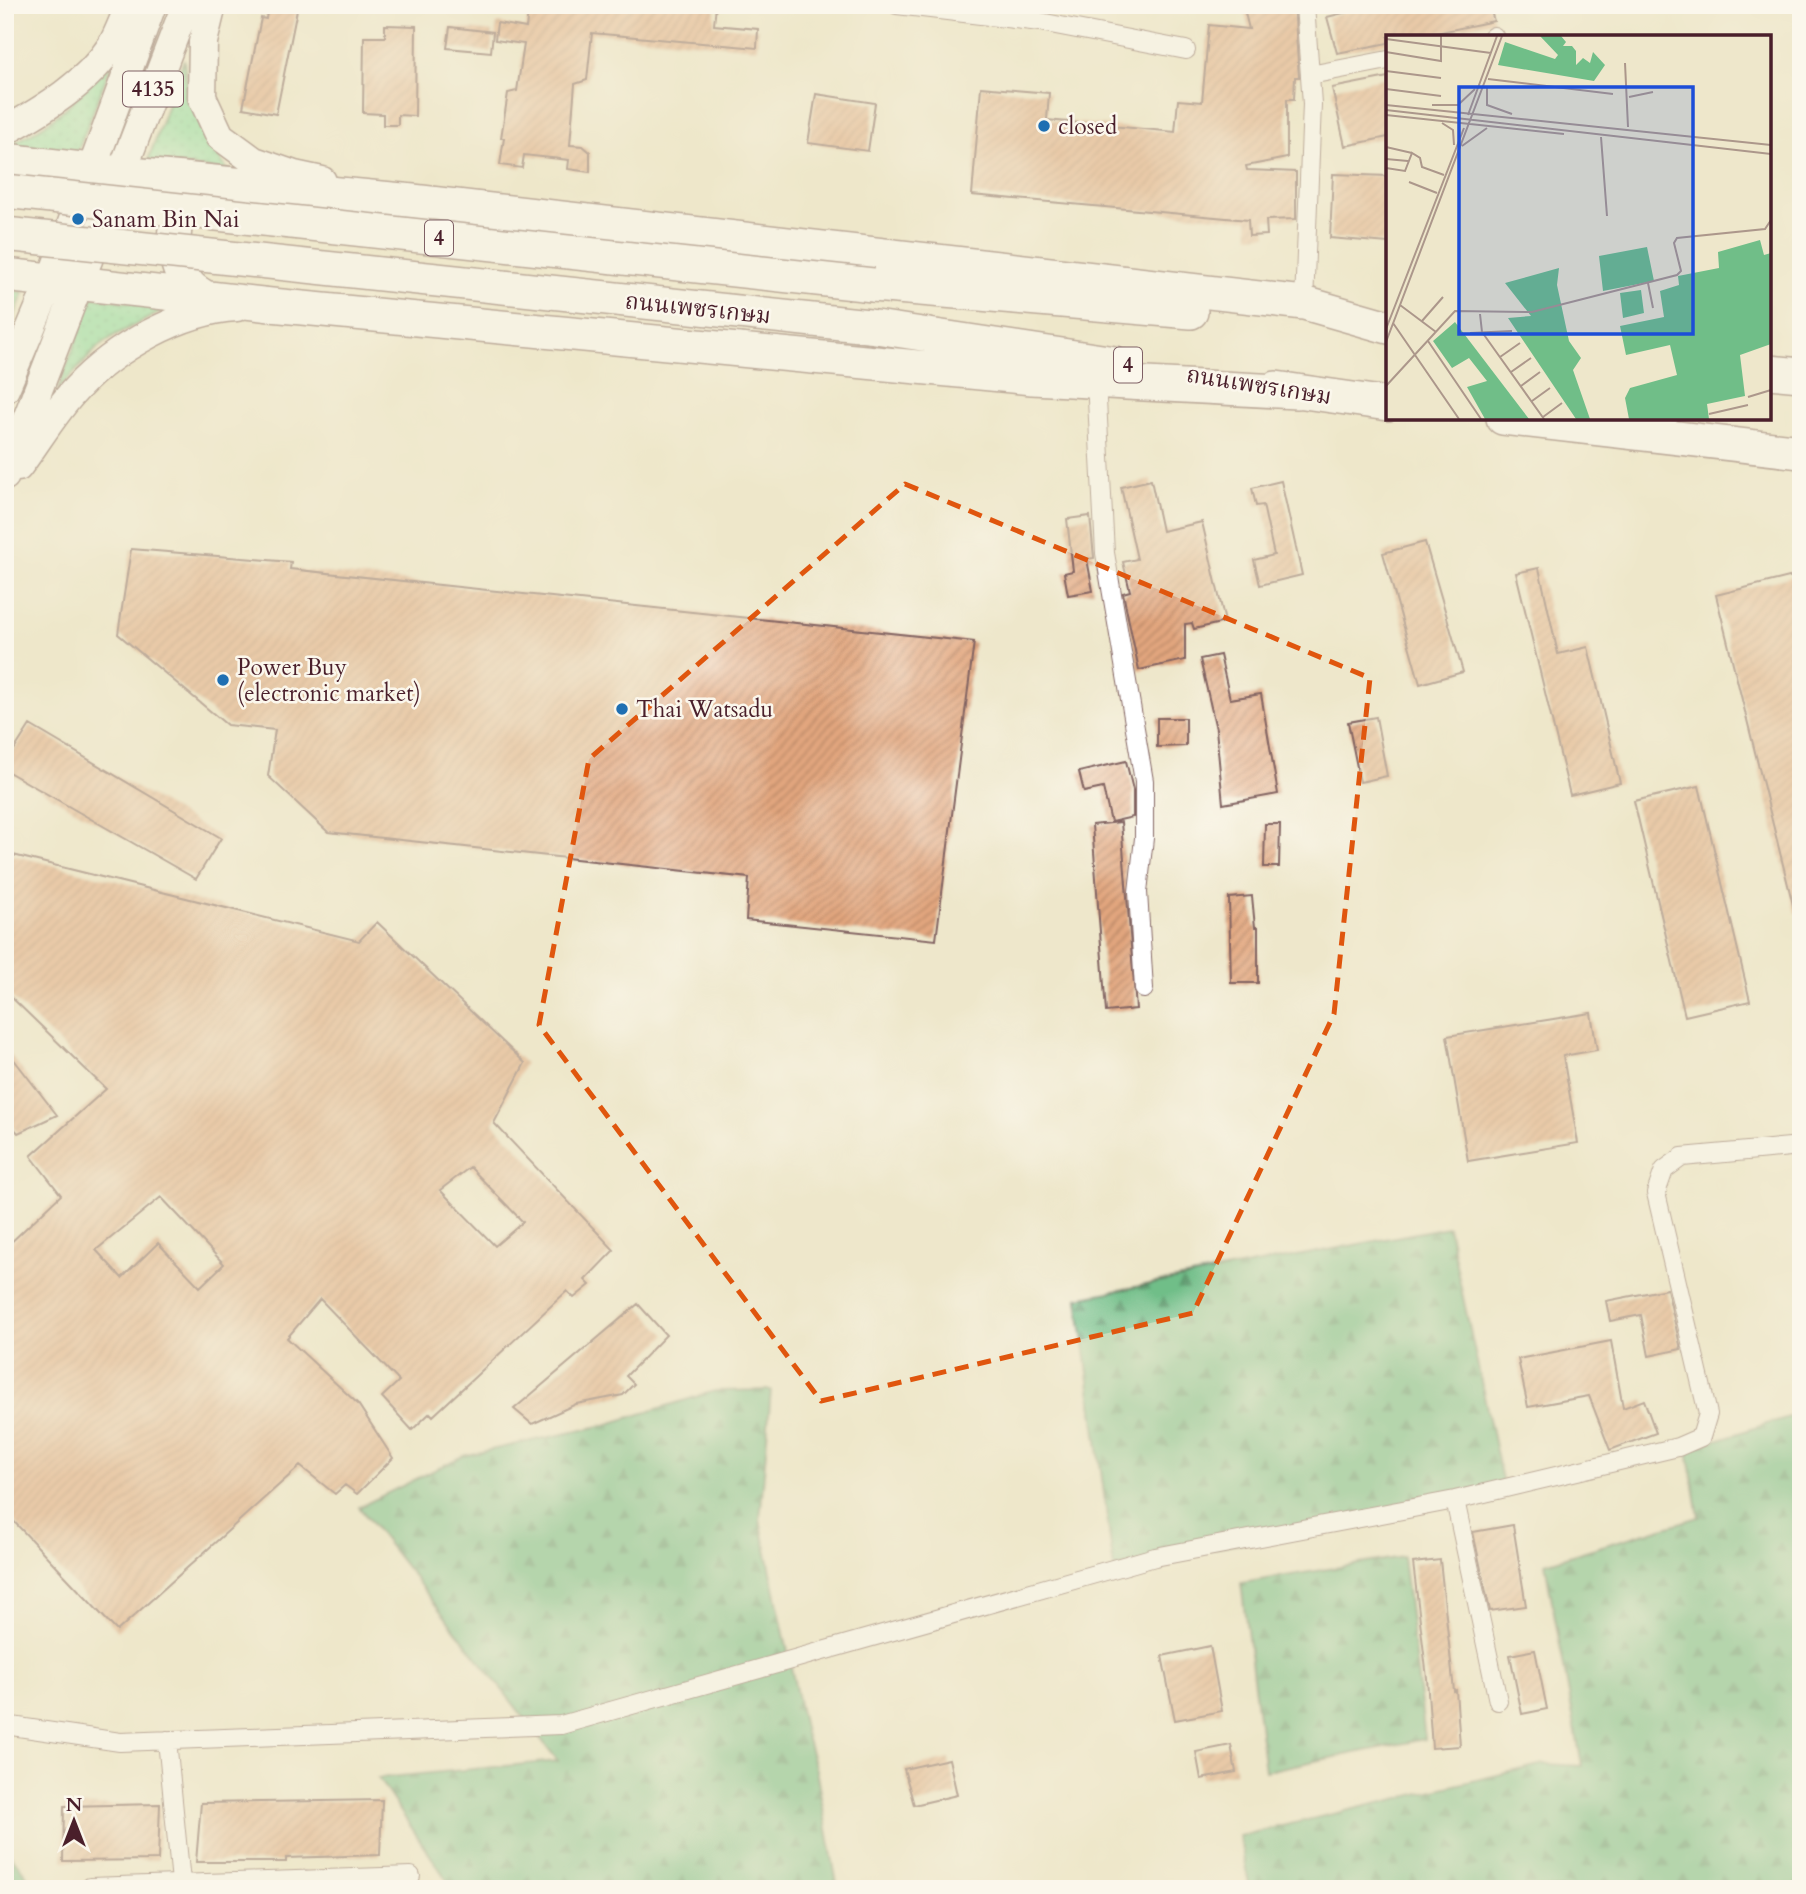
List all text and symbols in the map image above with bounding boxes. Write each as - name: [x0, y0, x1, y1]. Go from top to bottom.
- inset map: [1386, 35, 1771, 420]
- road number: 4135: [123, 72, 183, 106]
- place label: closed: [1058, 111, 1118, 142]
- marker: closed: [1036, 118, 1052, 134]
- place label: Sanam Bin Nai: [92, 204, 239, 235]
- marker: Sanam Bin Nai: [70, 211, 86, 227]
- road number: 4: [425, 220, 453, 256]
- street label: ถนนเพชรเกษม: [624, 285, 772, 332]
- road number: 4: [1114, 348, 1142, 382]
- street label: ถนนเพชรเกษม: [1184, 359, 1334, 412]
- place label: Power Buy (electronic market): [237, 652, 421, 709]
- marker: Power Buy (electronic market): [215, 672, 231, 688]
- place label: Thai Watsadu: [636, 694, 773, 725]
- marker: Thai Watsadu: [614, 701, 630, 717]
- north arrow: [38, 1786, 108, 1856]
- text: N: [66, 1792, 83, 1818]

